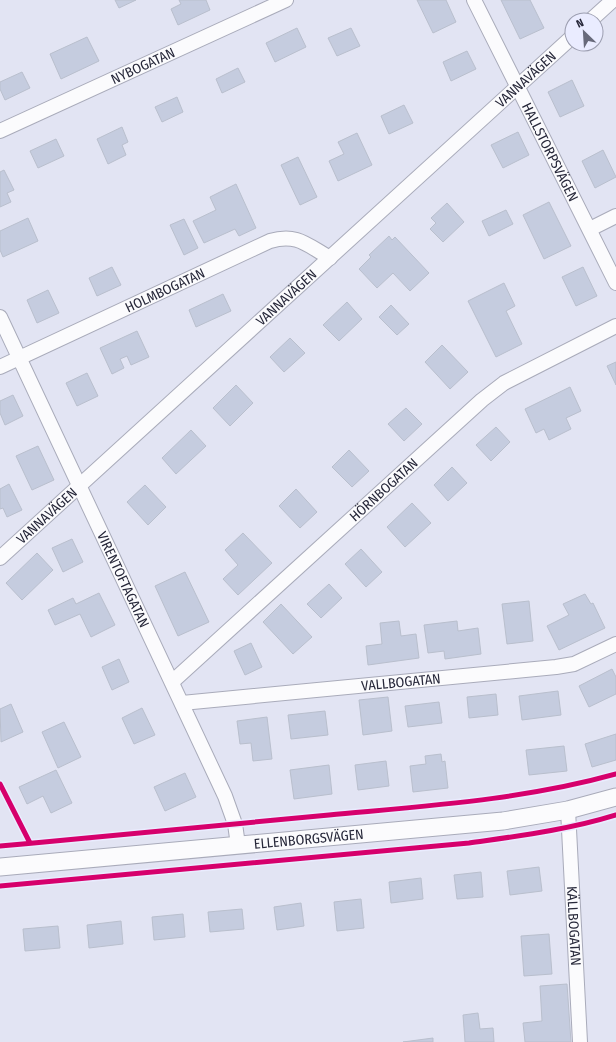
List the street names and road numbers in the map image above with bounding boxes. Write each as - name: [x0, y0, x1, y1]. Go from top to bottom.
- street label: NYBOGATAN: [108, 44, 177, 88]
- street label: VANNAVÄGEN: [492, 47, 559, 111]
- street label: HALLSTORPSVÄGEN: [518, 100, 582, 204]
- street label: HOLMBOGATAN: [122, 264, 208, 316]
- street label: VANNAVÄGEN: [252, 266, 320, 329]
- street label: HÖRNBOGATAN: [346, 454, 421, 525]
- street label: VANNAVÄGEN: [13, 484, 80, 547]
- street label: VIRENTOFTAGATAN: [94, 529, 153, 630]
- street label: VALLBOGATAN: [361, 670, 441, 694]
- street label: ELLENBORGSVÄGEN: [253, 825, 364, 852]
- street label: KÄLLBOGATAN: [563, 885, 585, 966]

